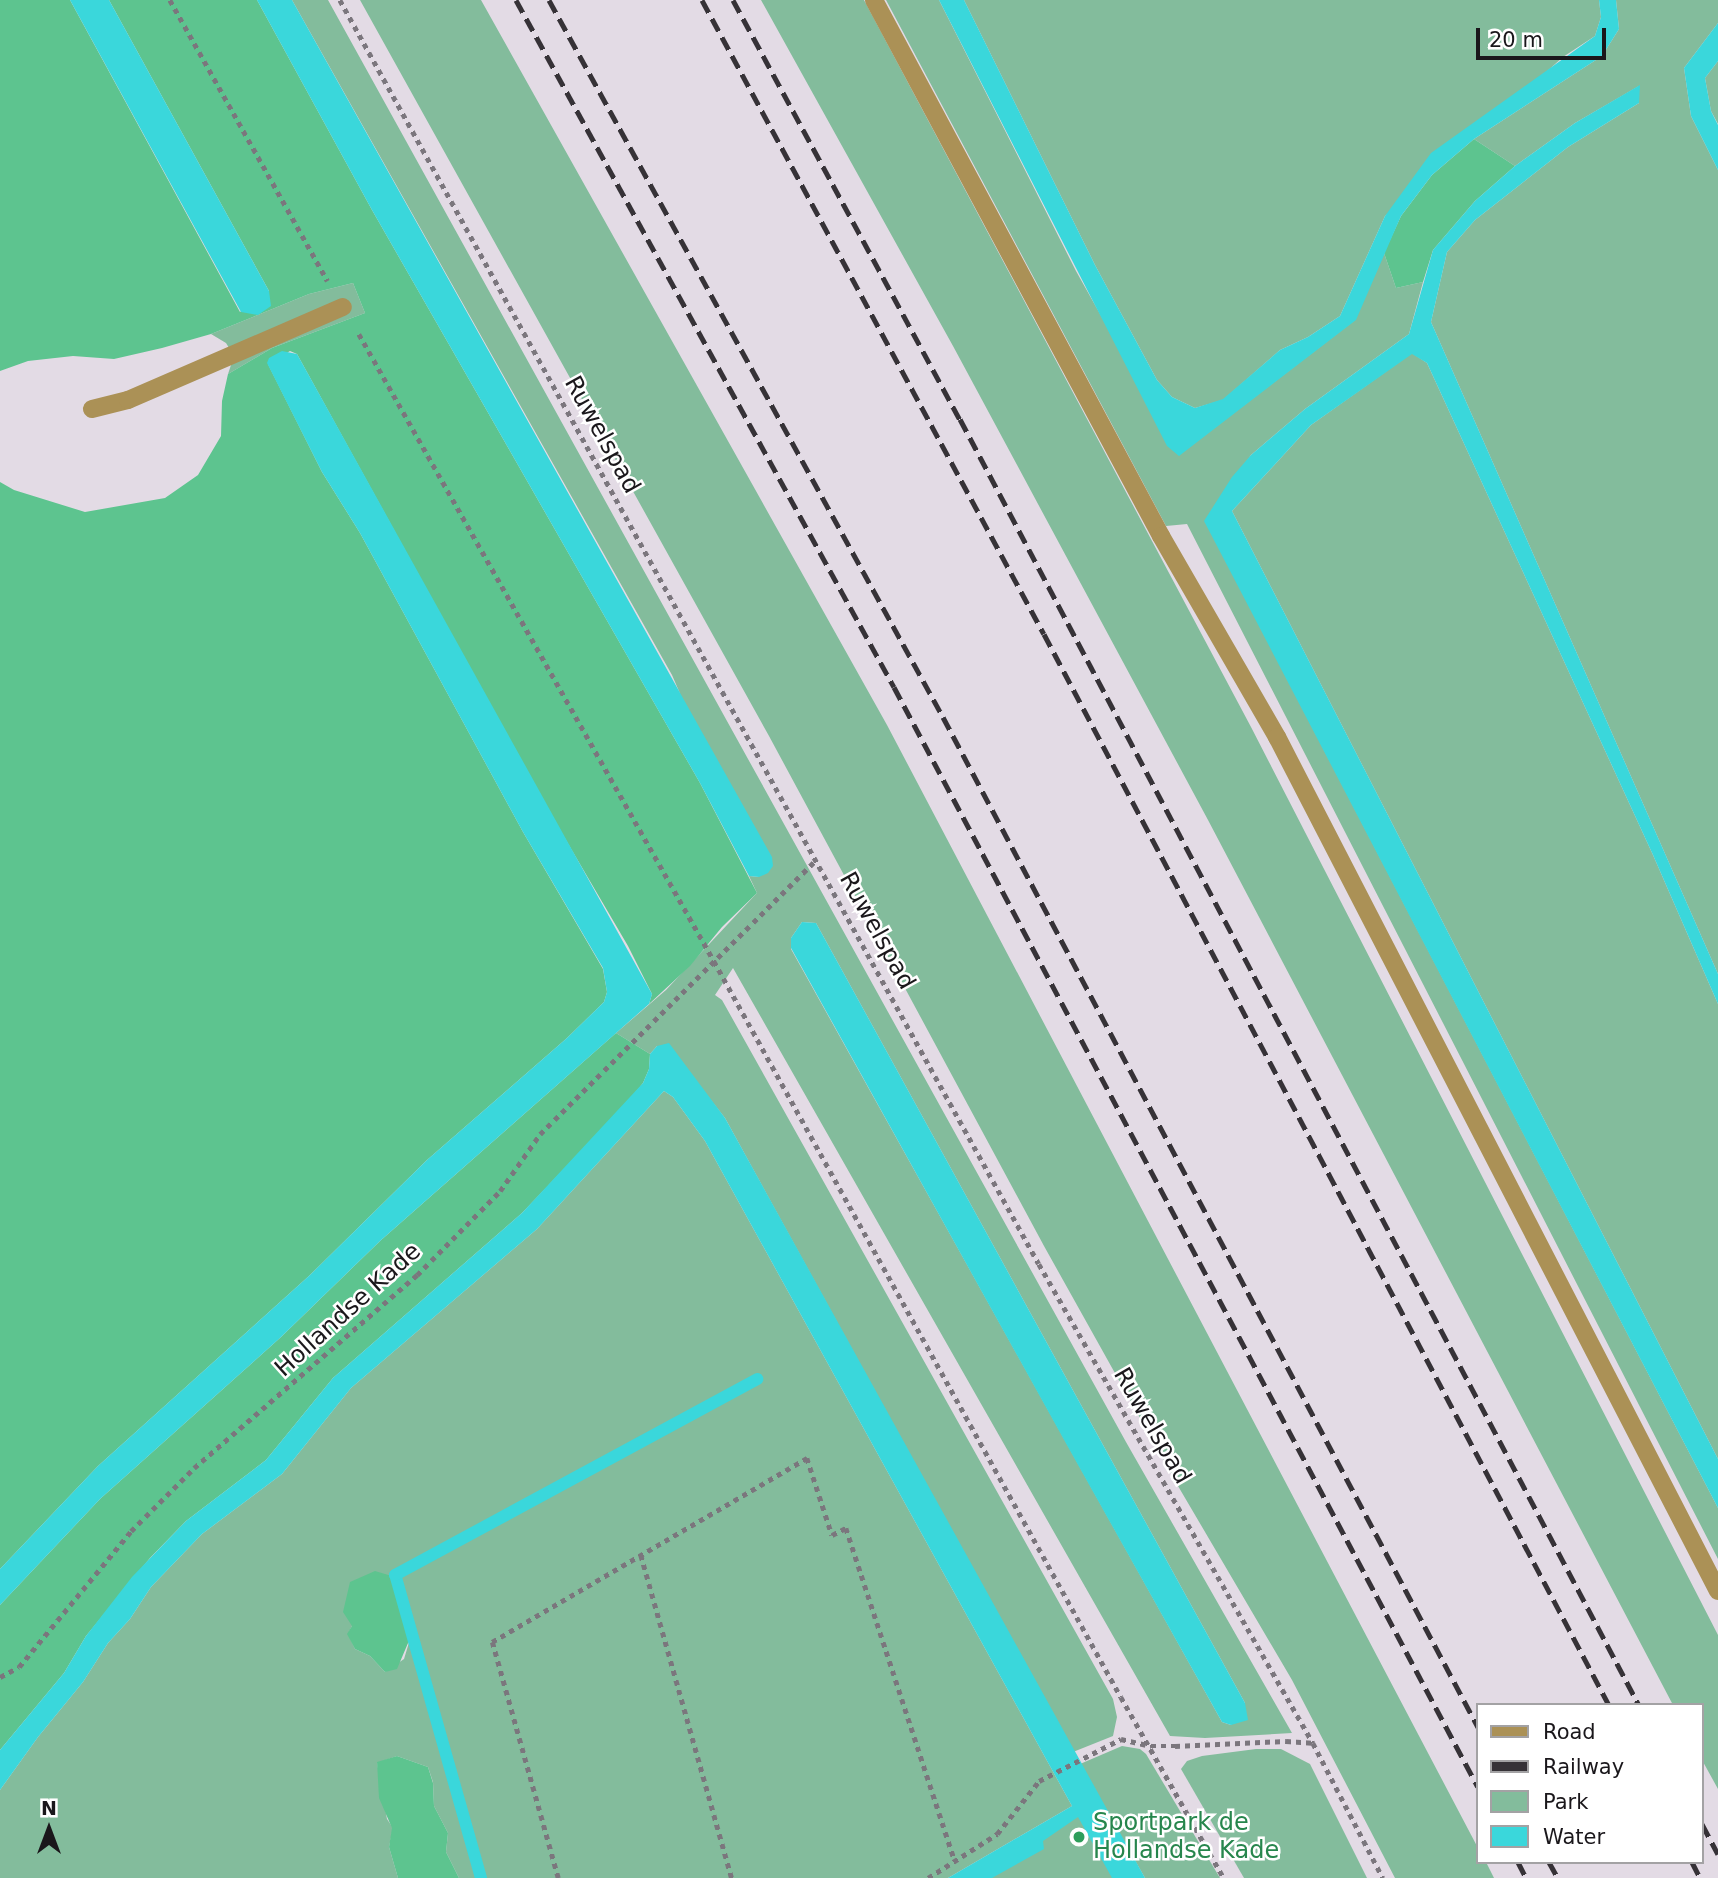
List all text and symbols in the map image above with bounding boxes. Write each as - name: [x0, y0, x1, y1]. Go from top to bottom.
- scale bar: [1480, 14, 1610, 58]
- text: 20 m: [1489, 28, 1543, 52]
- street label: Ruwelspad: [558, 371, 646, 499]
- street label: Ruwelspad: [833, 867, 921, 995]
- street label: Hollandse Kade: [269, 1237, 427, 1383]
- street label: Ruwelspad: [1107, 1363, 1197, 1489]
- legend: [1476, 1703, 1704, 1864]
- text: Road: [1543, 1720, 1596, 1744]
- text: Railway: [1543, 1755, 1624, 1779]
- text: Park: [1543, 1790, 1588, 1814]
- north arrow: [14, 1794, 84, 1864]
- text: N: [41, 1797, 57, 1819]
- place label: Sportpark de Hollandse Kade: [1093, 1809, 1279, 1865]
- text: Water: [1543, 1825, 1605, 1849]
- marker: Sportpark de Hollandse Kade: [1071, 1829, 1087, 1845]

